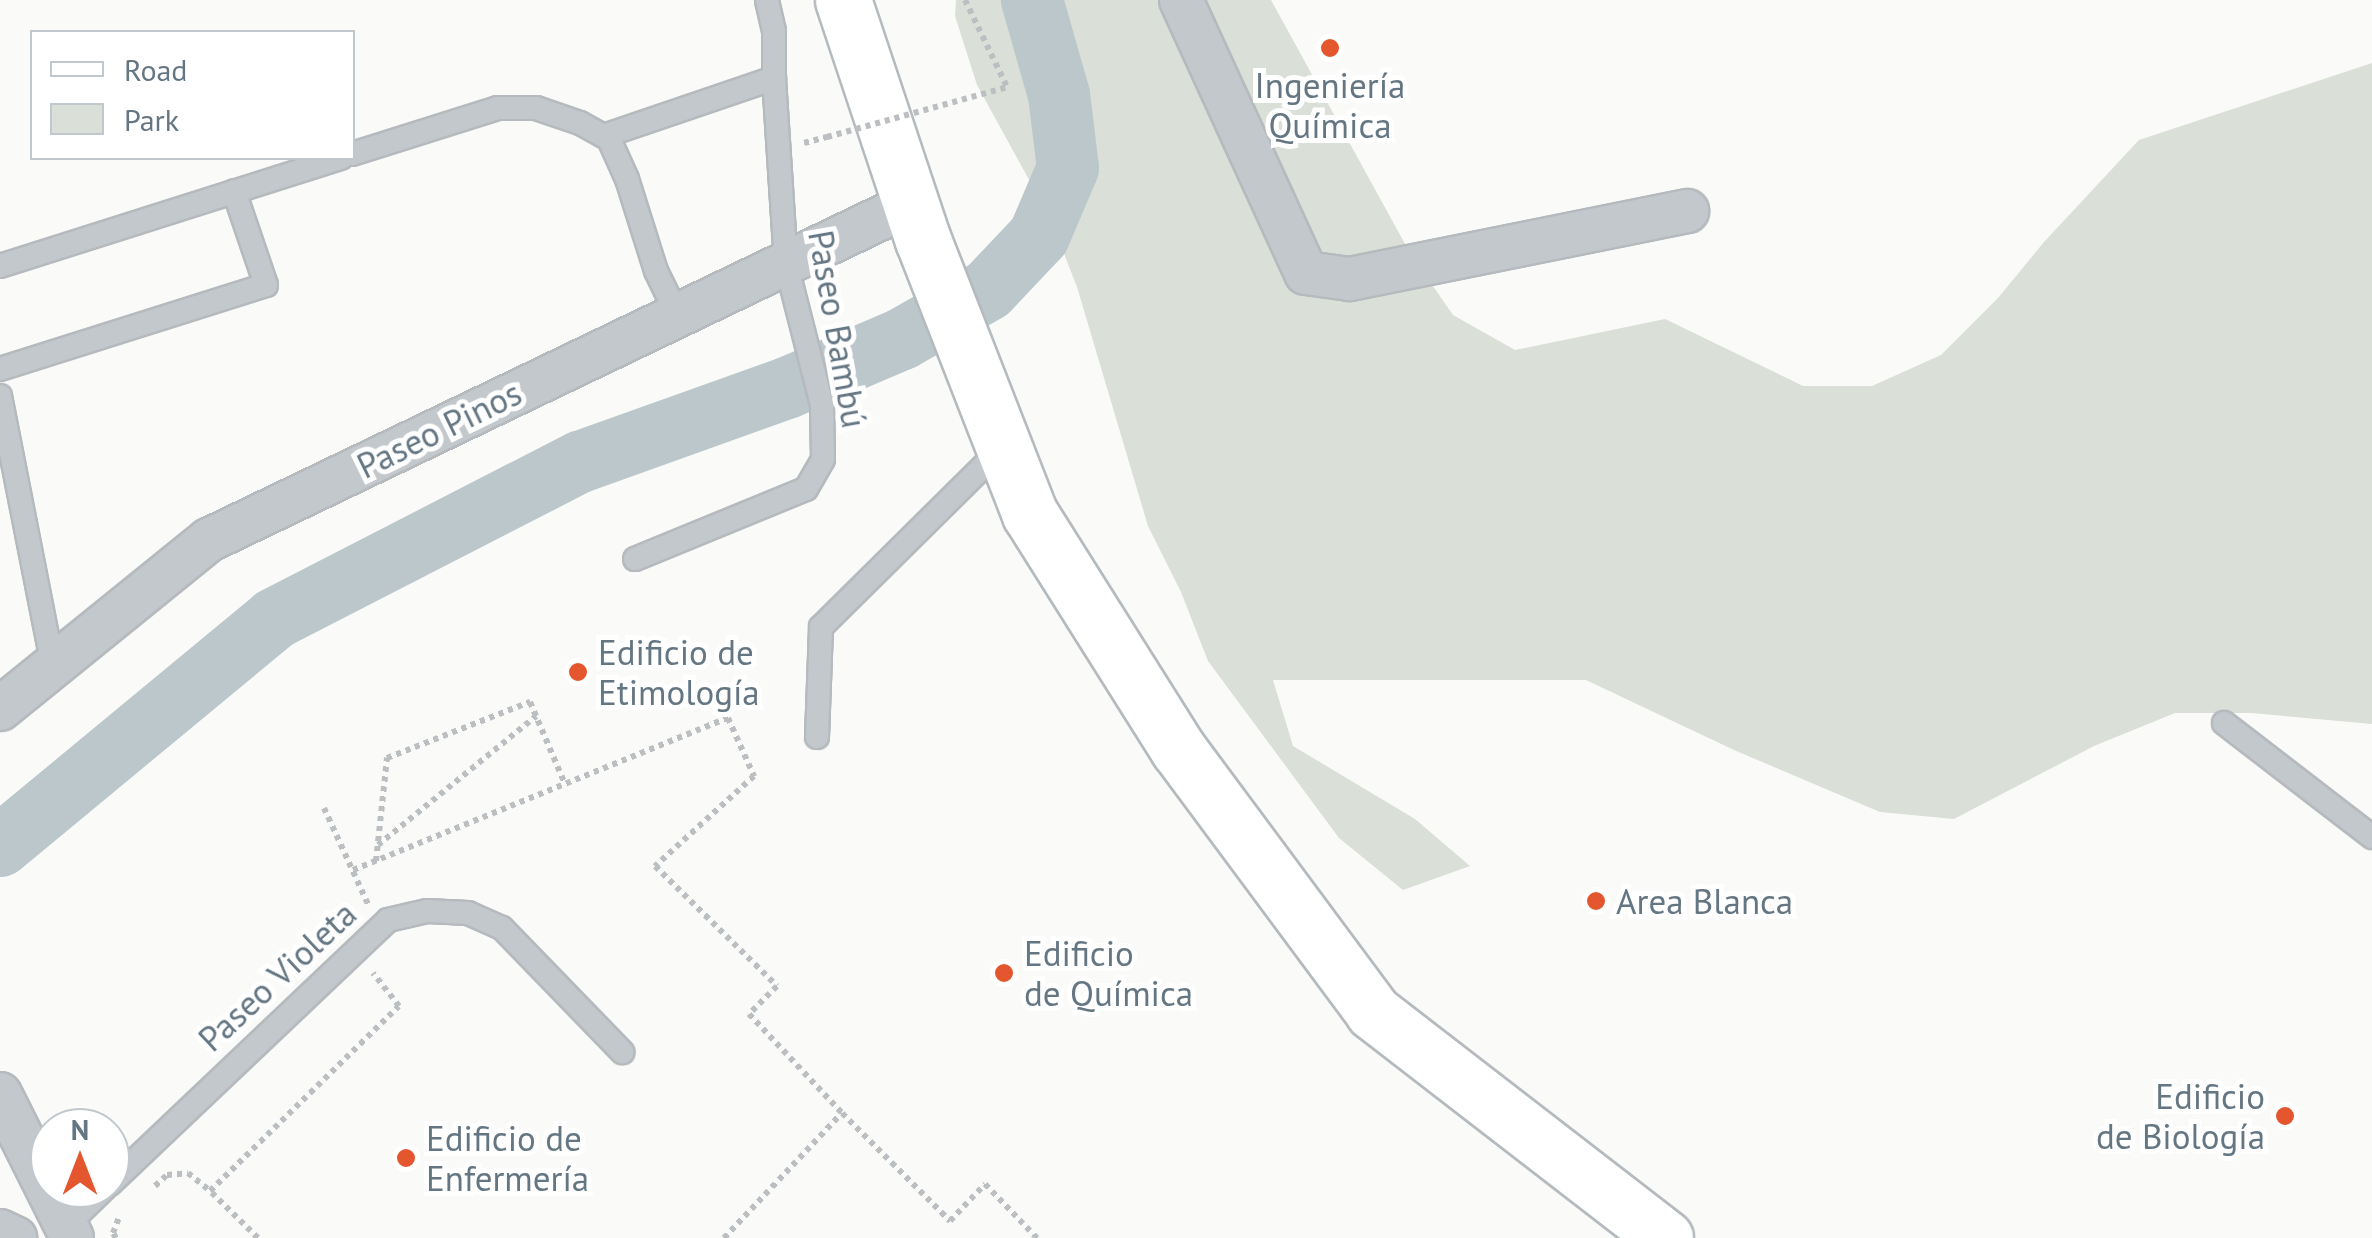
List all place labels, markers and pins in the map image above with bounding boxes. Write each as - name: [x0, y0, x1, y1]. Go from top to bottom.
- marker: Ingeniería Química: [1319, 37, 1341, 59]
- place label: Ingeniería Química: [1255, 64, 1405, 146]
- place label: Edificio de Etimología: [598, 631, 760, 713]
- marker: Edificio de Etimología: [567, 661, 589, 683]
- place label: Area Blanca: [1616, 880, 1793, 922]
- marker: Area Blanca: [1585, 890, 1607, 912]
- place label: Edificio de Química: [1024, 932, 1193, 1014]
- marker: Edificio de Química: [993, 962, 1015, 984]
- place label: Edificio de Biología: [2096, 1075, 2265, 1157]
- marker: Edificio de Biología: [2274, 1105, 2296, 1127]
- place label: Edificio de Enfermería: [426, 1117, 589, 1199]
- marker: Edificio de Enfermería: [395, 1147, 417, 1169]

